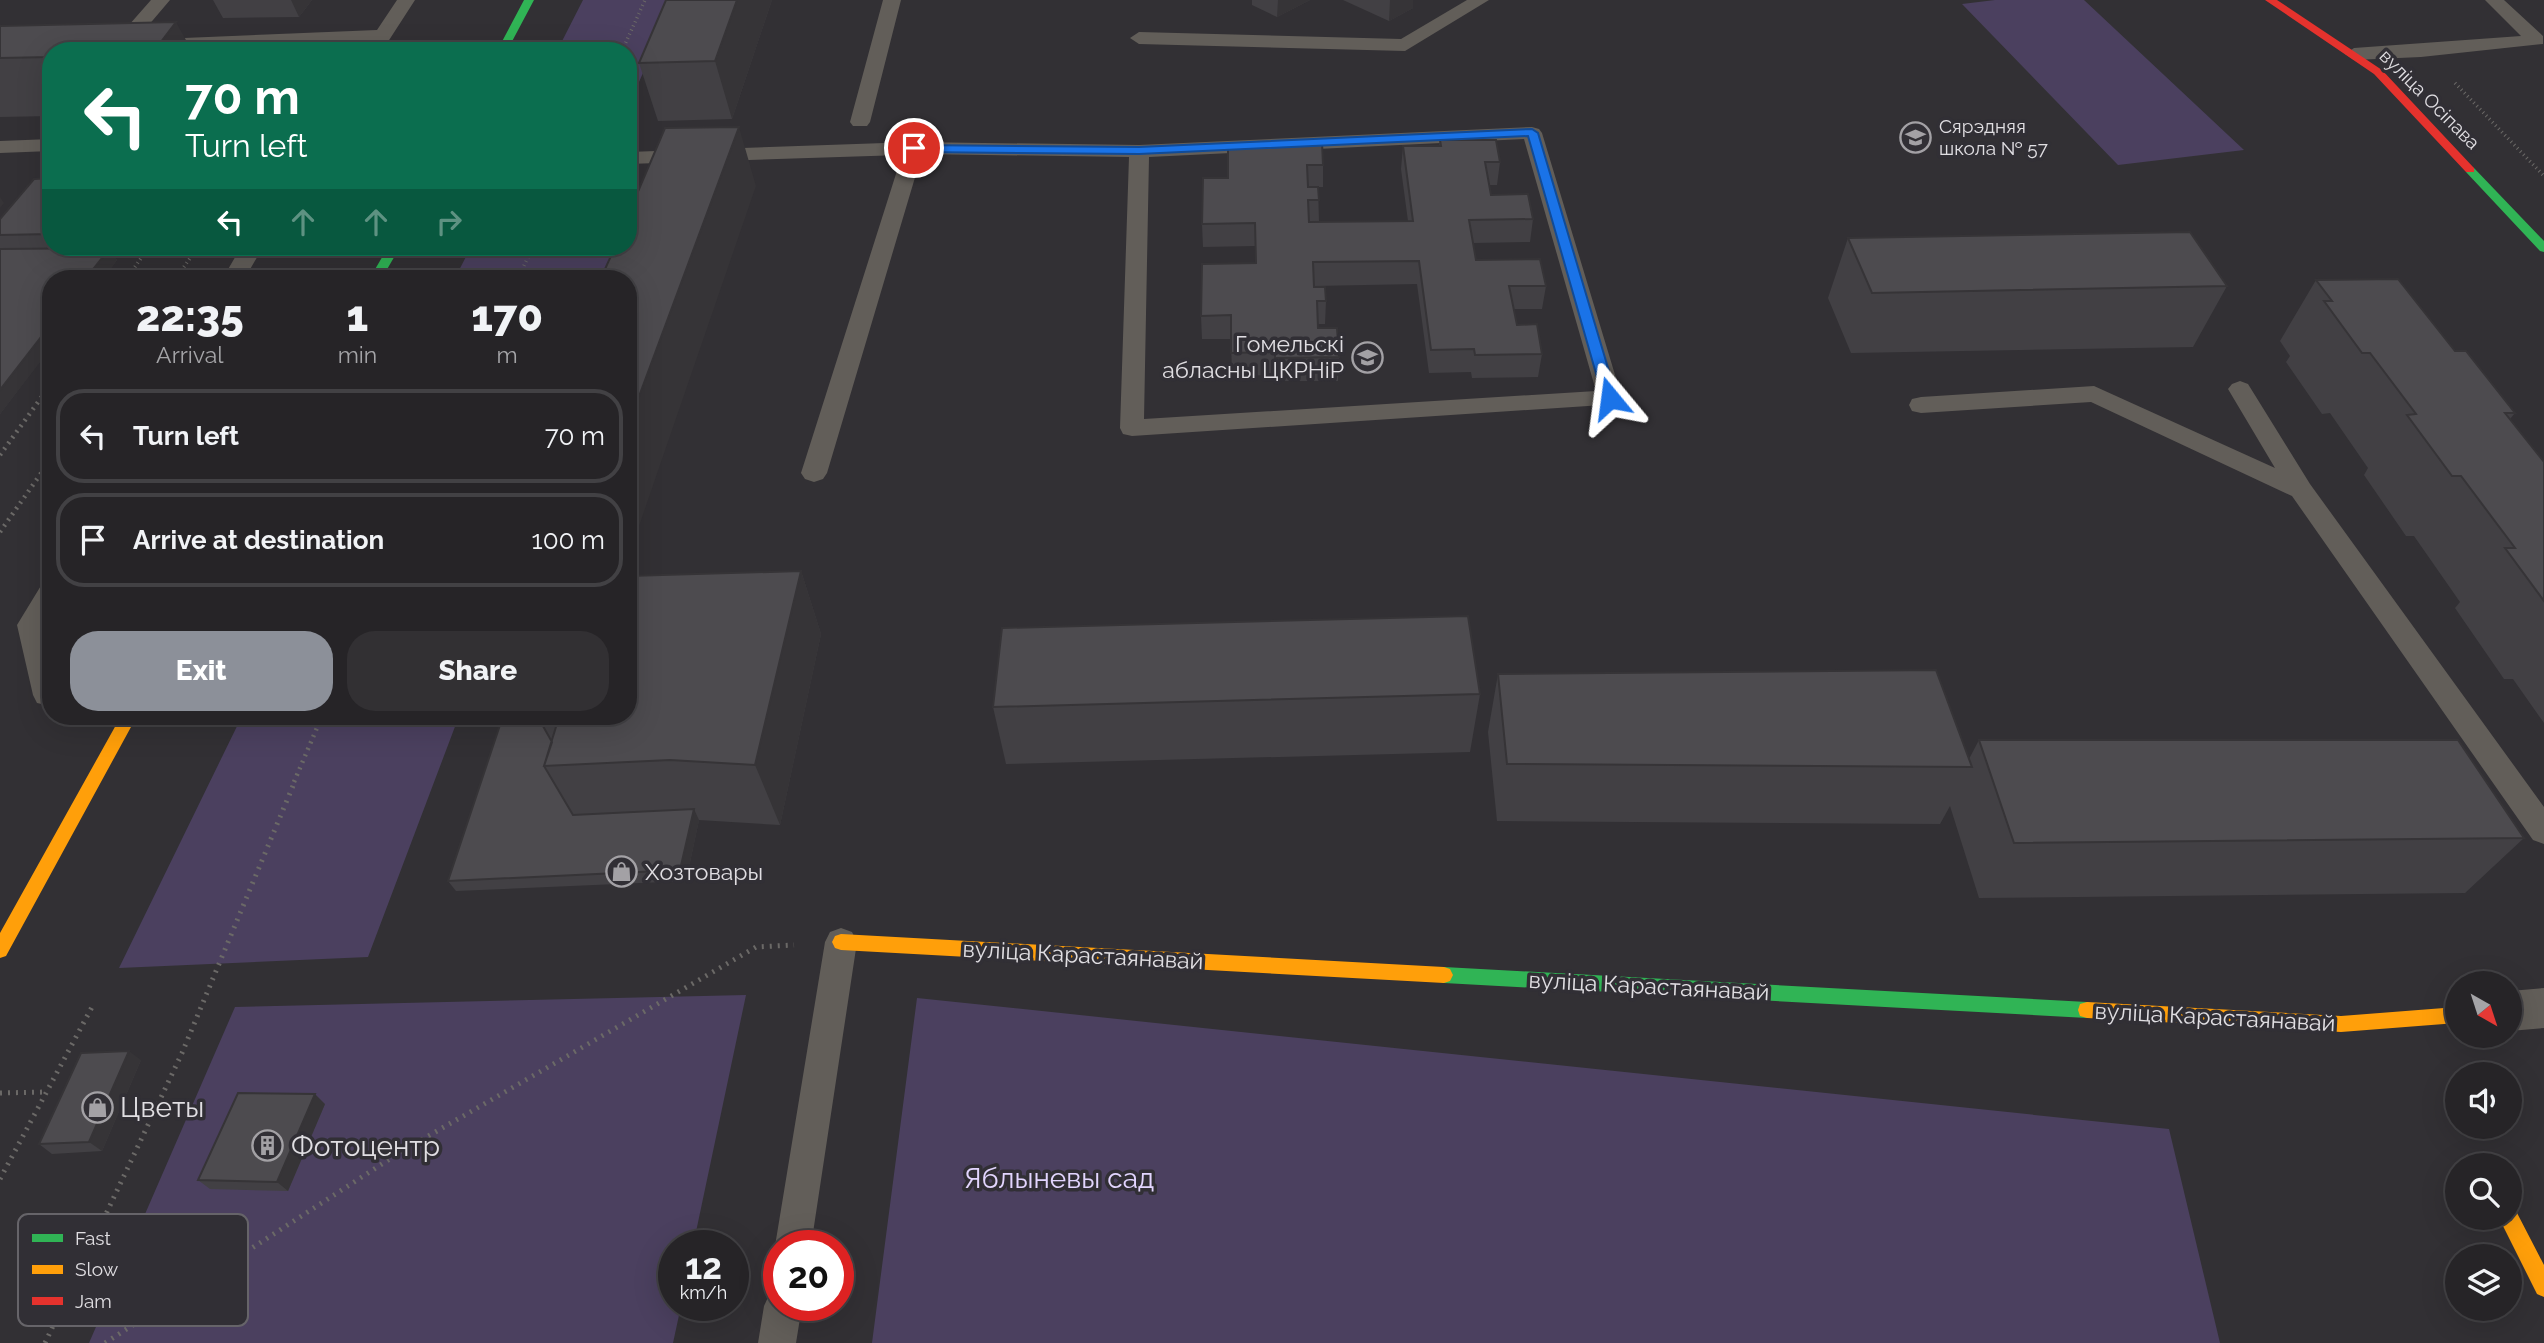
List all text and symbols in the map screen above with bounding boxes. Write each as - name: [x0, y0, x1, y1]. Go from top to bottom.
- street label: вуліца Осіпава: [2376, 45, 2484, 153]
- text: 70 m: [185, 68, 300, 125]
- icon: left: [70, 70, 161, 161]
- place label: Сярэдняя школа № 57: [1939, 115, 2048, 159]
- pin: [884, 118, 944, 178]
- school or university icon: Сярэдняя школа № 57: [1899, 120, 1933, 154]
- text: Turn left: [185, 127, 307, 164]
- icon: arrive: [895, 129, 933, 167]
- icon: left: [211, 203, 249, 241]
- icon: ahead: [284, 203, 322, 241]
- icon: ahead: [357, 203, 395, 241]
- icon: right: [430, 203, 468, 241]
- text: 22:35: [136, 292, 244, 341]
- text: 1: [347, 292, 368, 341]
- text: 170: [471, 292, 543, 341]
- place label: Гомельскі абласны ЦКРНіР: [1162, 330, 1344, 383]
- school or university icon: Гомельскі абласны ЦКРНіР: [1350, 340, 1384, 374]
- text: Arrival: [156, 341, 224, 368]
- text: min: [338, 341, 377, 368]
- text: m: [497, 341, 518, 368]
- position arrow: [1573, 361, 1647, 435]
- icon: left: [74, 417, 112, 455]
- text: Turn left: [133, 421, 239, 451]
- text: 70 m: [545, 421, 605, 451]
- icon: arrive: [74, 521, 112, 559]
- text: Arrive at destination: [133, 525, 384, 555]
- text: 100 m: [532, 525, 605, 555]
- button: Exit: [70, 631, 333, 711]
- button: Share: [347, 631, 609, 711]
- shop icon: Хозтовары: [605, 855, 639, 889]
- place label: Хозтовары: [645, 858, 763, 885]
- street label: вуліца Карастаянавай: [962, 935, 1204, 974]
- street label: вуліца Карастаянавай: [1528, 966, 1770, 1005]
- north arrow: [2445, 971, 2522, 1048]
- map controls: [2445, 971, 2522, 1321]
- street label: вуліца Карастаянавай: [2094, 997, 2336, 1036]
- button: sound: [2445, 1062, 2522, 1139]
- shop icon: Цветы: [80, 1090, 114, 1124]
- place label: Цветы: [120, 1091, 204, 1124]
- building icon: Фотоцентр: [251, 1129, 285, 1163]
- place label: Фотоцентр: [291, 1130, 440, 1163]
- button: search: [2445, 1153, 2522, 1230]
- park label: Яблыневы сад: [964, 1162, 1154, 1195]
- legend: [18, 1214, 248, 1326]
- text: Fast: [75, 1227, 111, 1249]
- speed limit sign: 20: [763, 1230, 854, 1321]
- button: layers: [2445, 1244, 2522, 1321]
- text: 12: [685, 1246, 722, 1287]
- text: Slow: [75, 1258, 119, 1280]
- text: km/h: [680, 1282, 727, 1303]
- text: Jam: [75, 1290, 112, 1312]

